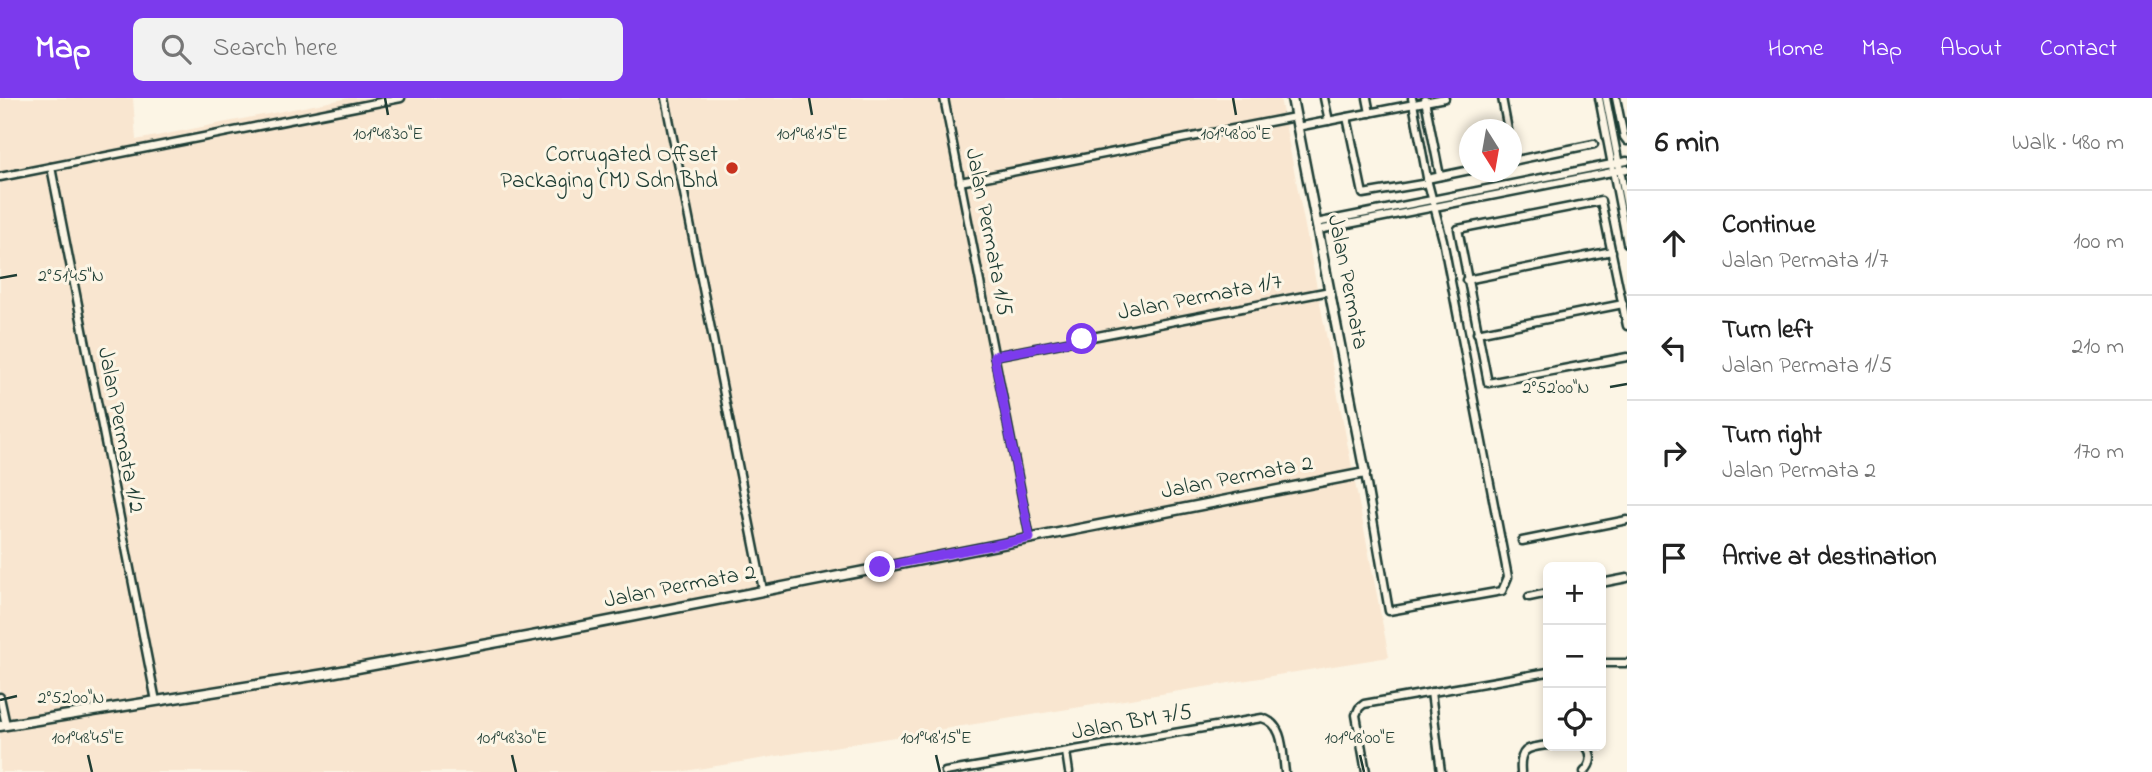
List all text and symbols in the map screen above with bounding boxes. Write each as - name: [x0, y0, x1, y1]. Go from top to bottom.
- search box: [133, 18, 623, 81]
- text: Map: [35, 25, 91, 73]
- icon: search: [157, 30, 195, 68]
- text: Search here: [213, 30, 337, 68]
- text: Home: [1768, 32, 1824, 67]
- text: Map: [1862, 32, 1902, 67]
- text: About: [1940, 32, 2002, 67]
- text: Contact: [2040, 32, 2117, 67]
- north arrow: [1459, 119, 1522, 182]
- text: 101°48'30"E: [353, 122, 423, 148]
- text: 101°48'15"E: [776, 122, 848, 148]
- text: 101°48'00"E: [1201, 122, 1271, 148]
- text: 6 min: [1655, 122, 1719, 166]
- text: Walk · 480 m: [2012, 127, 2124, 160]
- place label: Corrugated Offset Packaging (M) Sdn Bhd: [500, 139, 718, 199]
- street label: Jalan Permata 1/5: [956, 145, 1020, 319]
- marker: Corrugated Offset Packaging (M) Sdn Bhd: [724, 160, 740, 176]
- text: Continue: [1722, 207, 1815, 245]
- street label: Jalan Permata: [1318, 212, 1376, 352]
- icon: ahead: [1655, 224, 1693, 262]
- text: 100 m: [2073, 226, 2124, 259]
- text: Jalan Permata 1/7: [1722, 245, 1888, 278]
- text: 2°51'45"N: [38, 264, 104, 290]
- street label: Jalan Permata 1/7: [1115, 266, 1285, 330]
- text: Turn left: [1722, 312, 1813, 350]
- route start: [1066, 323, 1097, 354]
- icon: left: [1655, 329, 1693, 367]
- text: 210 m: [2072, 331, 2124, 364]
- street label: Jalan Permata 1/2: [88, 344, 152, 516]
- text: Jalan Permata 1/5: [1722, 350, 1892, 383]
- text: 2°52'00"N: [1523, 376, 1589, 402]
- text: Turn right: [1722, 417, 1822, 455]
- icon: right: [1655, 434, 1693, 472]
- text: 170 m: [2074, 436, 2124, 469]
- street label: Jalan Permata 2: [1158, 447, 1316, 509]
- text: Jalan Permata 2: [1722, 455, 1876, 488]
- icon: arrive: [1655, 539, 1693, 577]
- text: Arrive at destination: [1722, 539, 1937, 577]
- route end: [864, 551, 895, 582]
- street label: Jalan Permata 2: [601, 556, 759, 618]
- map controls: [1543, 562, 1606, 751]
- button: +: [1543, 562, 1606, 625]
- button: −: [1543, 625, 1606, 688]
- text: 2°52'00"N: [38, 686, 104, 712]
- button: locate: [1543, 688, 1606, 751]
- street label: Jalan BM 7/5: [1069, 696, 1195, 750]
- text: 101°48'45"E: [52, 726, 125, 752]
- text: 101°48'30"E: [477, 726, 547, 752]
- text: 101°48'15"E: [900, 726, 972, 752]
- text: 101°48'00"E: [1325, 726, 1395, 752]

